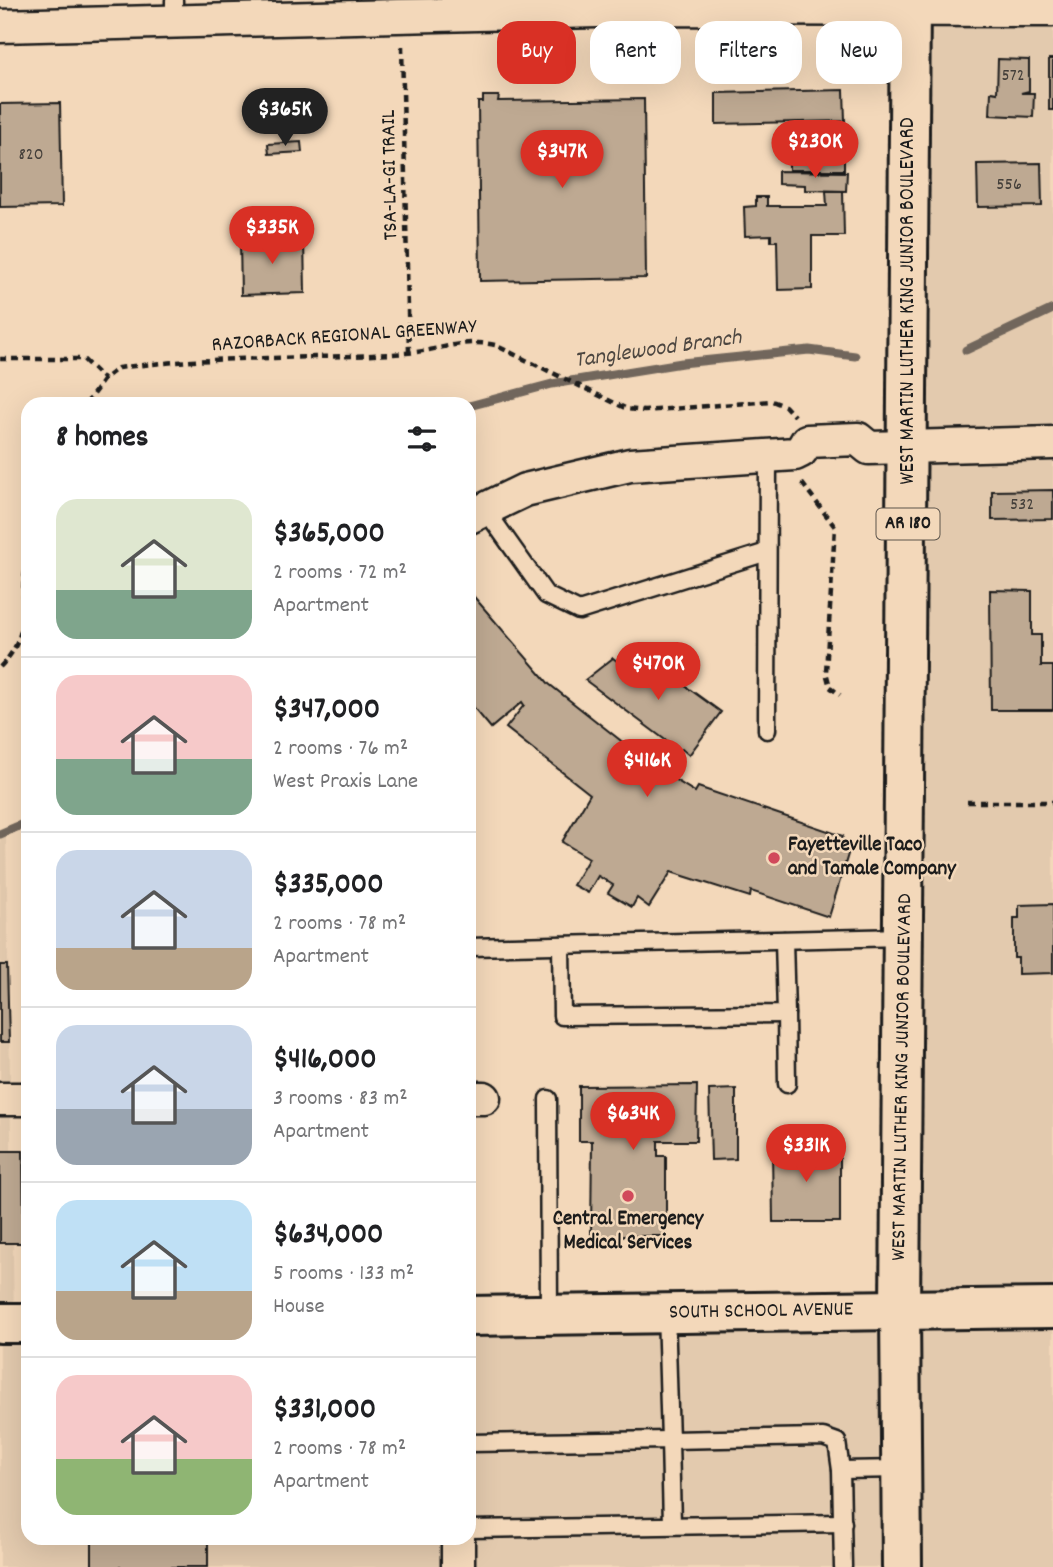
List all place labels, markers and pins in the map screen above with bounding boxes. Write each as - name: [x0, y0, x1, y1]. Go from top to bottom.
- pin: $365K: [236, 88, 334, 148]
- pin: $230K: [766, 120, 864, 180]
- pin: $347K: [513, 130, 611, 190]
- pin: $335K: [223, 206, 321, 266]
- pin: $470K: [609, 642, 707, 702]
- pin: $416K: [598, 740, 696, 799]
- place label: Fayetteville Taco and Tamale Company: [788, 831, 957, 885]
- marker: Fayetteville Taco and Tamale Company: [766, 850, 782, 866]
- pin: $634K: [584, 1092, 682, 1152]
- pin: $331K: [757, 1124, 855, 1184]
- marker: Central Emergency Medical Services: [620, 1188, 636, 1204]
- place label: Central Emergency Medical Services: [553, 1205, 705, 1259]

